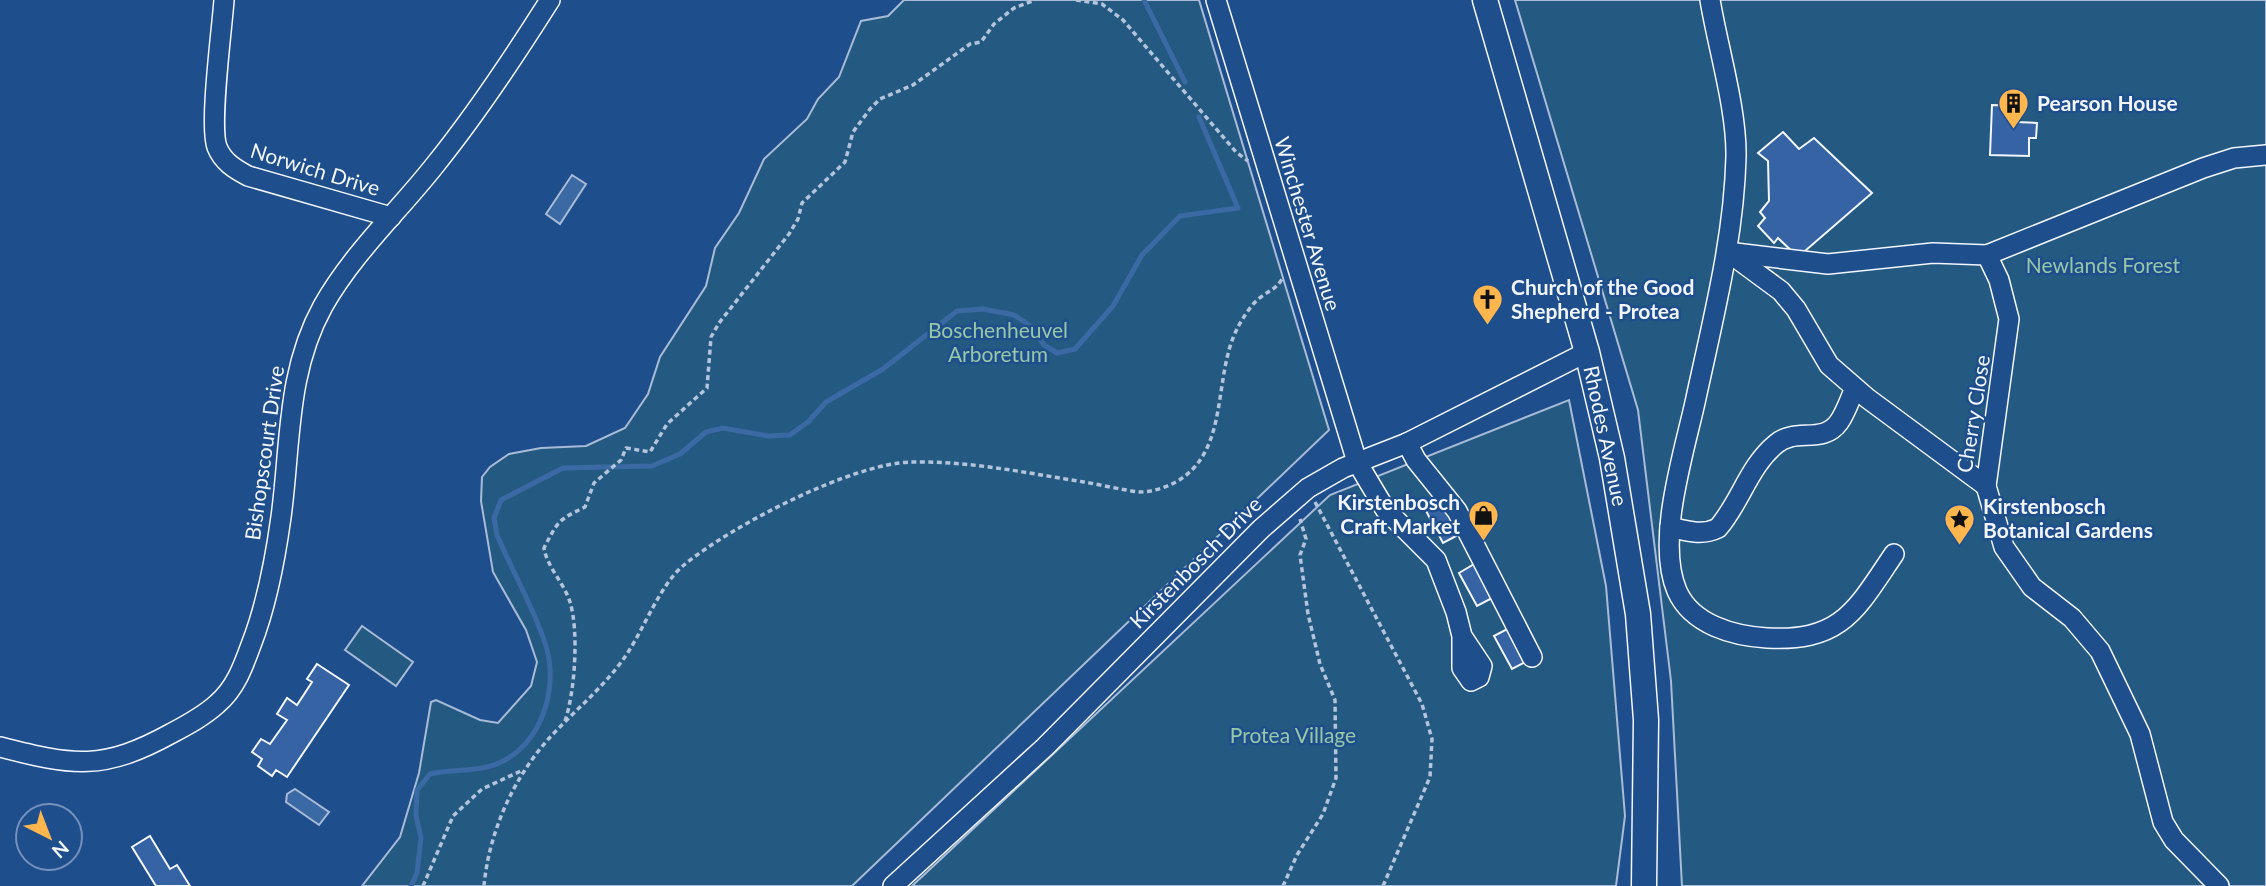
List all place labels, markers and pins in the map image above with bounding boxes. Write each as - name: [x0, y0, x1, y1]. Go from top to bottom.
- building icon: Pearson House: [1997, 87, 2031, 131]
- place label: Pearson House: [2037, 90, 2178, 115]
- place label: Church of the Good Shepherd - Protea: [1511, 274, 1694, 323]
- church icon: Church of the Good Shepherd - Protea: [1471, 283, 1505, 327]
- place label: Kirstenbosch Craft Market: [1337, 489, 1460, 538]
- place label: Kirstenbosch Botanical Gardens: [1983, 493, 2153, 542]
- shop icon: Kirstenbosch Craft Market: [1466, 498, 1500, 542]
- place icon: Kirstenbosch Botanical Gardens: [1943, 502, 1977, 546]

